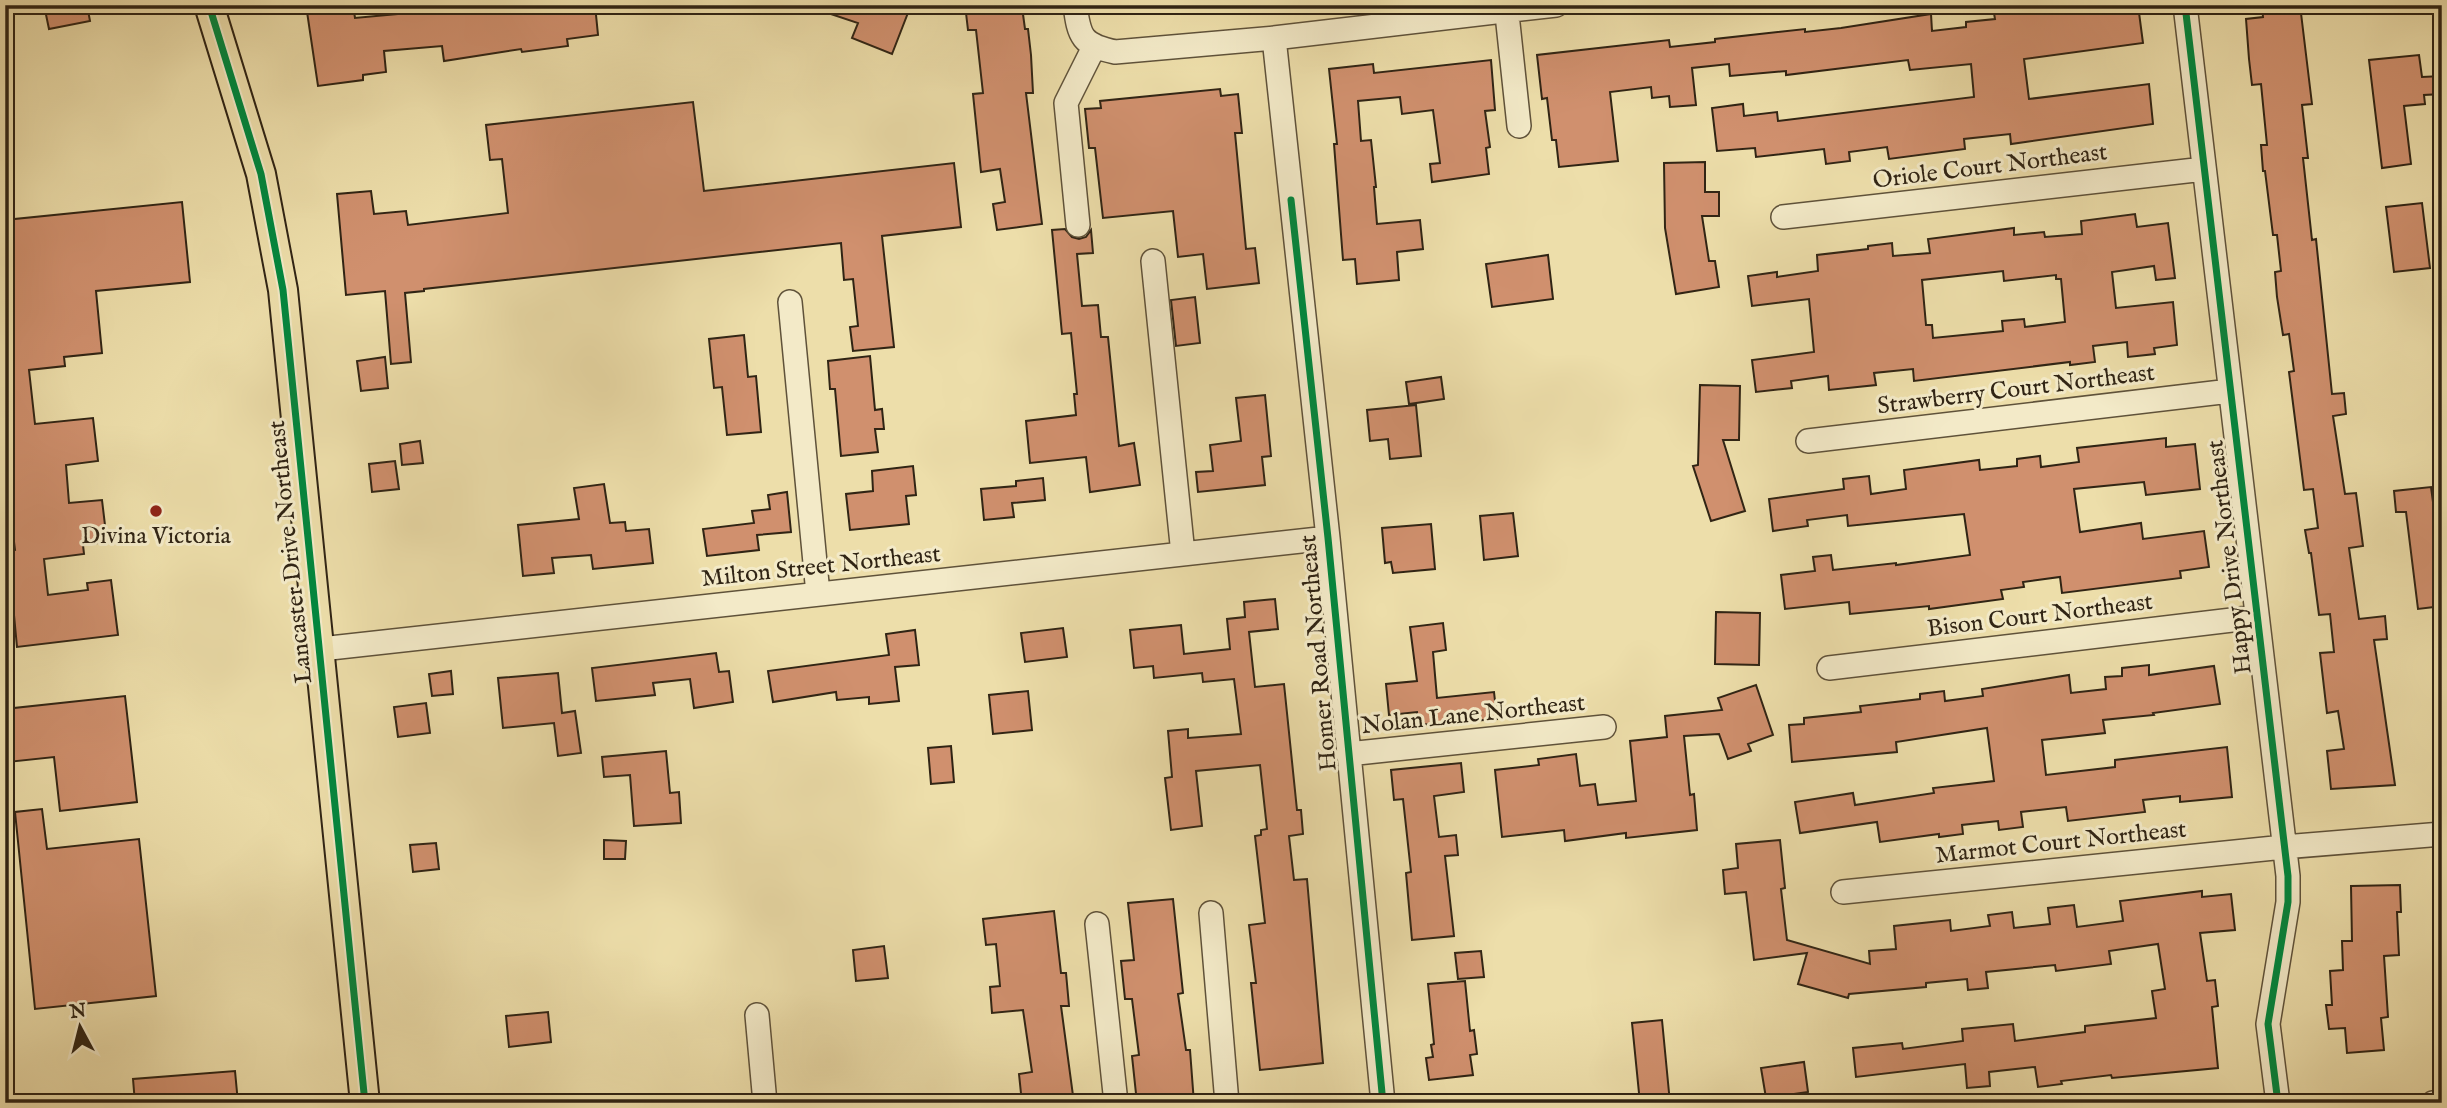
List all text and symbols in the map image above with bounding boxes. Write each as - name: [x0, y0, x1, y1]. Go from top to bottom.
- street label: Oriole Court Northeast: [1871, 137, 2109, 197]
- street label: Strawberry Court Northeast: [1876, 358, 2156, 422]
- street label: Lancaster Drive Northeast: [262, 419, 320, 685]
- street label: Happy Drive Northeast: [2200, 438, 2260, 676]
- marker: Divina Victoria: [148, 503, 164, 519]
- place label: Divina Victoria: [81, 521, 232, 552]
- street label: Homer Road Northeast: [1293, 534, 1345, 772]
- street label: Milton Street Northeast: [700, 539, 942, 595]
- street label: Bison Court Northeast: [1925, 587, 2155, 645]
- street label: Nolan Lane Northeast: [1359, 688, 1587, 742]
- street label: Marmot Court Northeast: [1934, 814, 2188, 872]
- north arrow: [46, 992, 116, 1062]
- text: N: [68, 999, 88, 1025]

